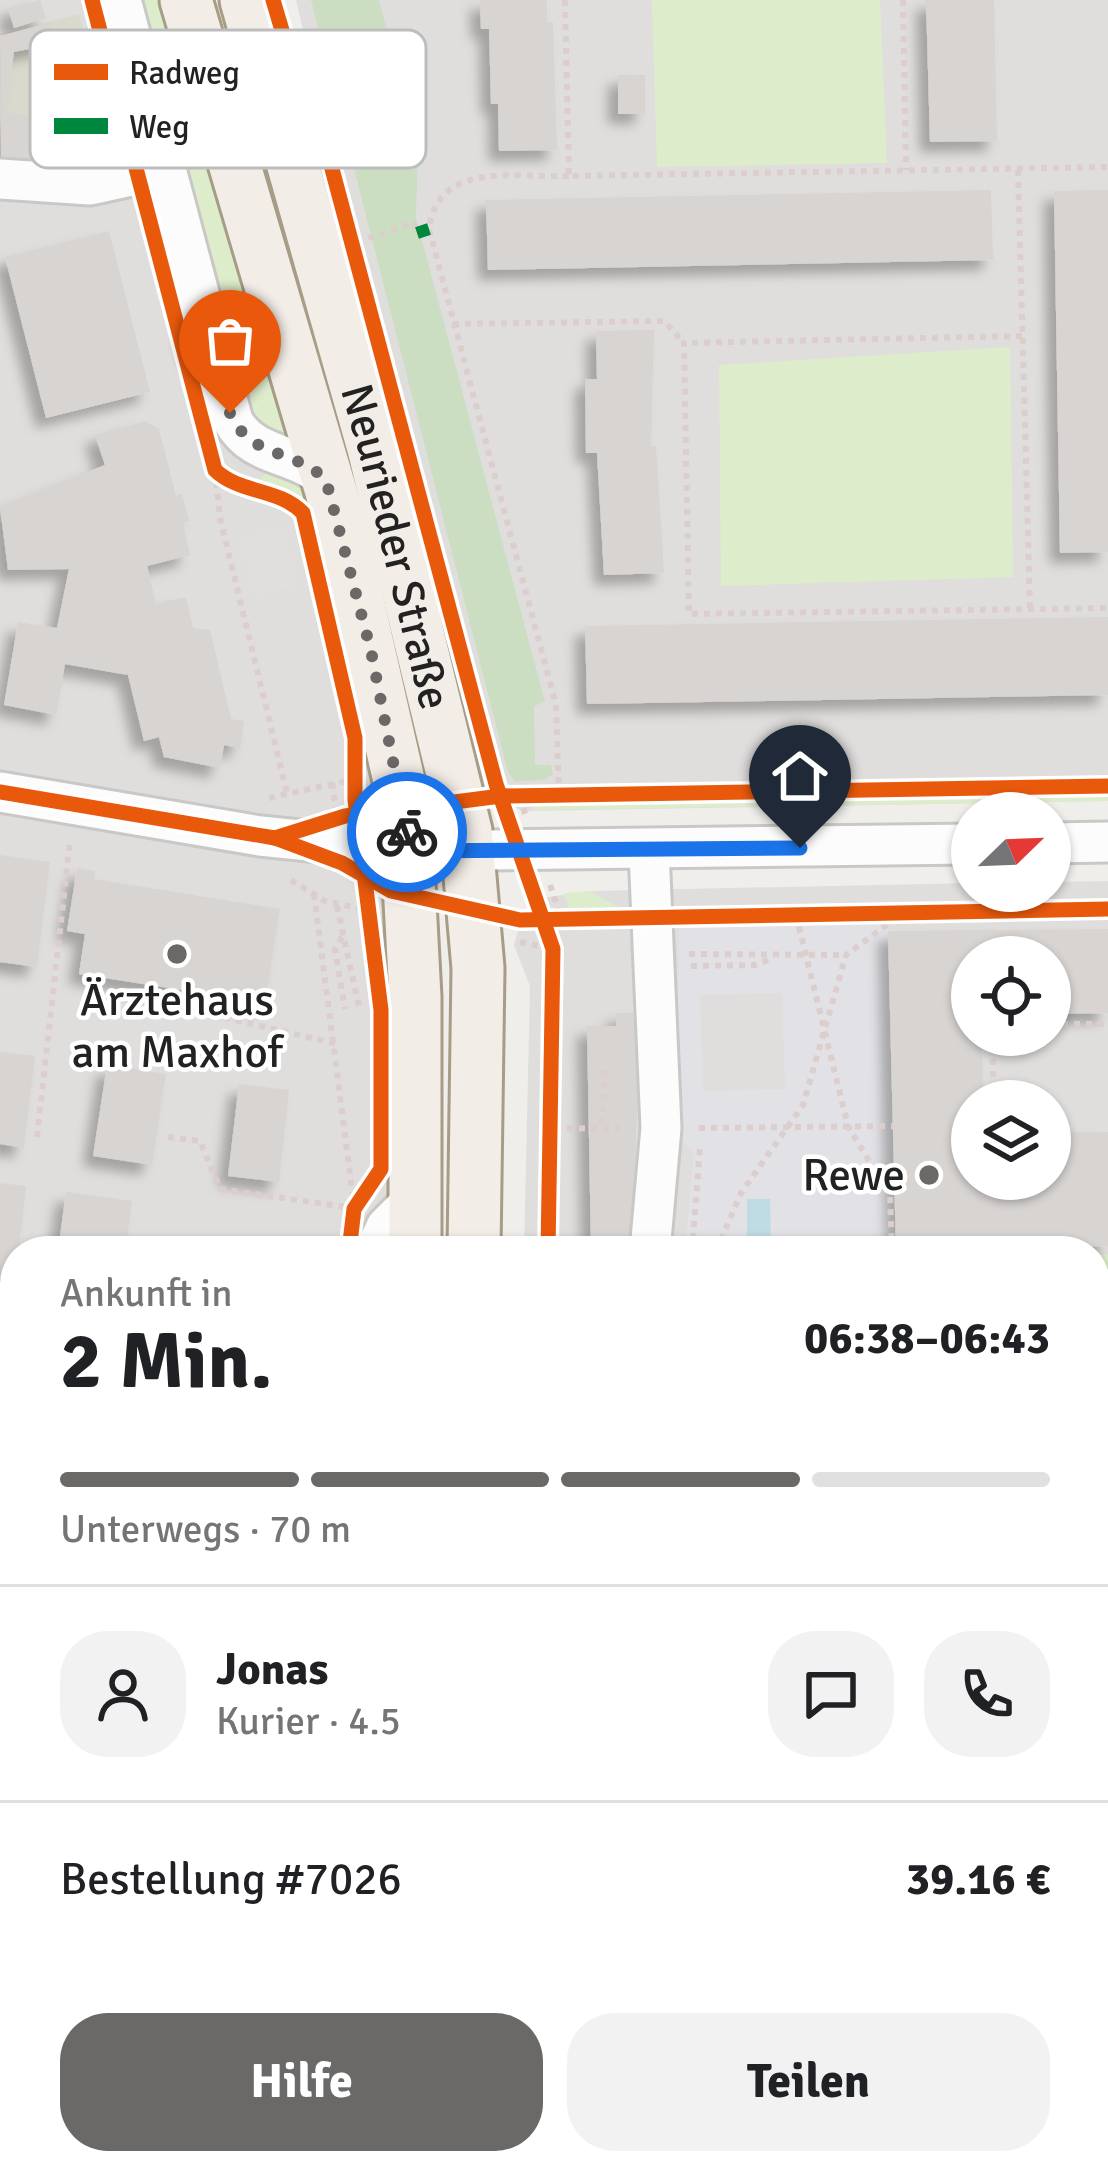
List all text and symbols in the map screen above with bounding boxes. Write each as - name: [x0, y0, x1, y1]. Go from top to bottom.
- legend: [30, 30, 426, 168]
- text: Radweg: [129, 53, 240, 94]
- text: Weg: [129, 107, 190, 148]
- pin: [179, 290, 281, 413]
- icon: bag: [197, 308, 263, 374]
- street label: Neurieder Straße: [329, 378, 463, 715]
- pin: [749, 725, 851, 848]
- icon: home: [767, 743, 833, 809]
- courier: [347, 772, 467, 892]
- north arrow: [951, 792, 1071, 912]
- map controls: [951, 792, 1071, 1200]
- icon: bike: [374, 799, 440, 865]
- button: locate: [951, 936, 1071, 1056]
- marker: Ärztehaus am Maxhof: [164, 941, 190, 967]
- place label: Ärztehaus am Maxhof: [71, 973, 284, 1080]
- button: layers: [951, 1080, 1071, 1200]
- place label: Rewe: [802, 1148, 905, 1203]
- marker: Rewe: [916, 1162, 942, 1188]
- text: Ankunft in: [60, 1269, 233, 1317]
- text: 06:38–06:43: [804, 1311, 1050, 1366]
- text: 2 Min.: [60, 1314, 273, 1410]
- text: Unterwegs · 70 m: [60, 1505, 351, 1553]
- button: person: [60, 1631, 186, 1757]
- button: chat: [768, 1631, 894, 1757]
- button: phone: [924, 1631, 1050, 1757]
- text: Jonas: [216, 1642, 328, 1697]
- text: Kurier · 4.5: [216, 1697, 401, 1745]
- text: Bestellung #7026: [60, 1852, 402, 1907]
- text: 39.16 €: [906, 1852, 1050, 1907]
- button: Hilfe: [60, 2013, 543, 2151]
- button: Teilen: [567, 2013, 1050, 2151]

